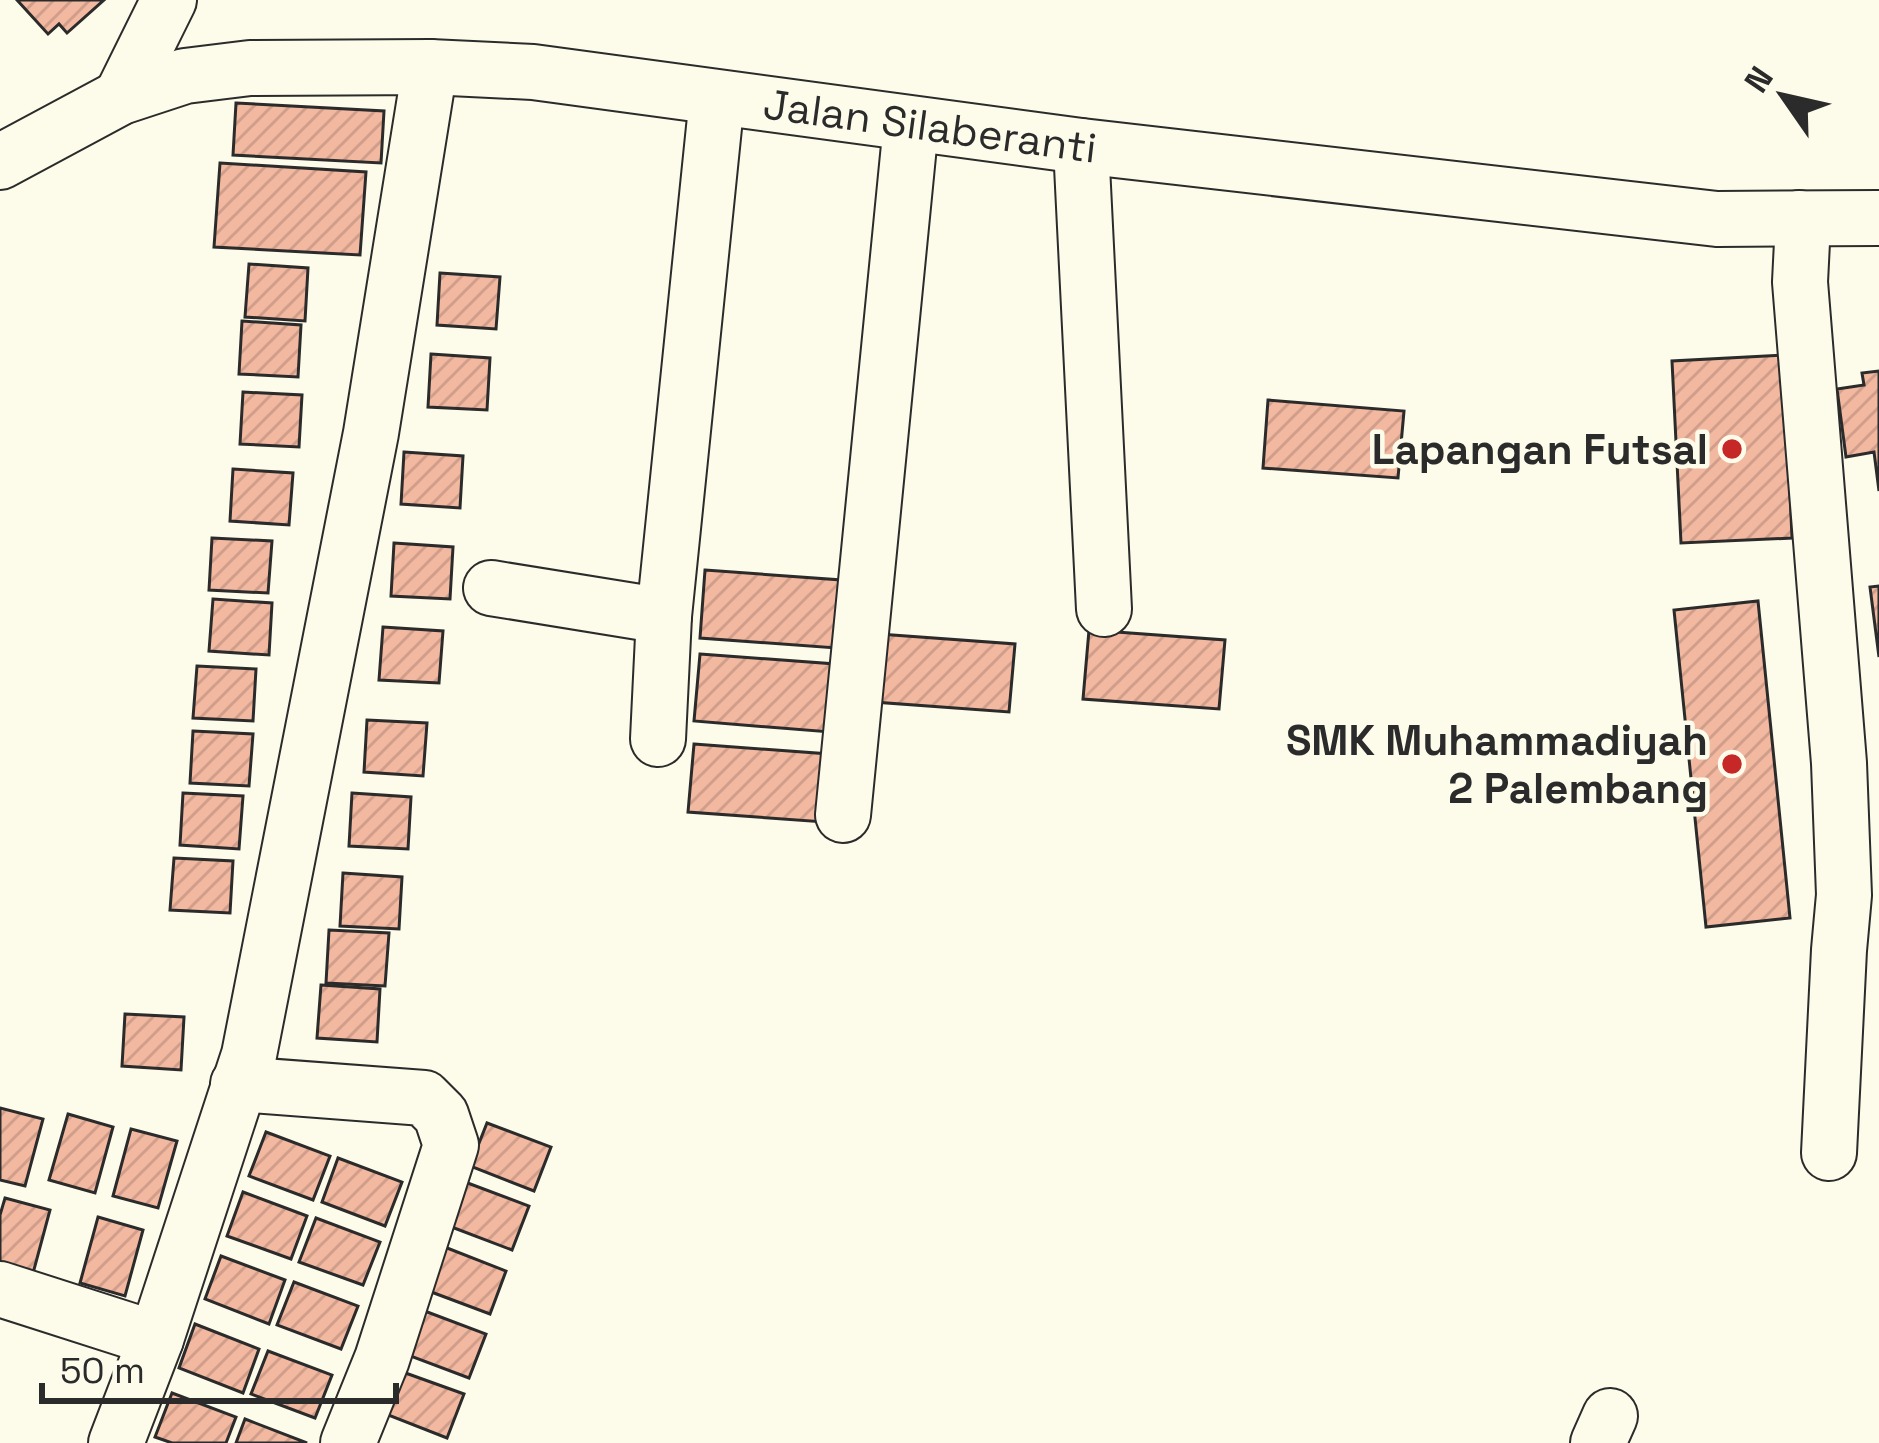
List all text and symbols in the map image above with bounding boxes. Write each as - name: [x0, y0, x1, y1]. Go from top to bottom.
- north arrow: [1723, 36, 1843, 156]
- text: N: [1735, 59, 1783, 101]
- street label: Jalan Silaberanti: [760, 77, 1099, 175]
- place label: Lapangan Futsal: [1372, 423, 1708, 476]
- marker: Lapangan Futsal: [1719, 436, 1745, 462]
- place label: SMK Muhammadiyah 2 Palembang: [1286, 714, 1708, 815]
- marker: SMK Muhammadiyah 2 Palembang: [1719, 751, 1745, 777]
- scale bar: [42, 1329, 396, 1403]
- text: 50 m: [60, 1348, 145, 1394]

